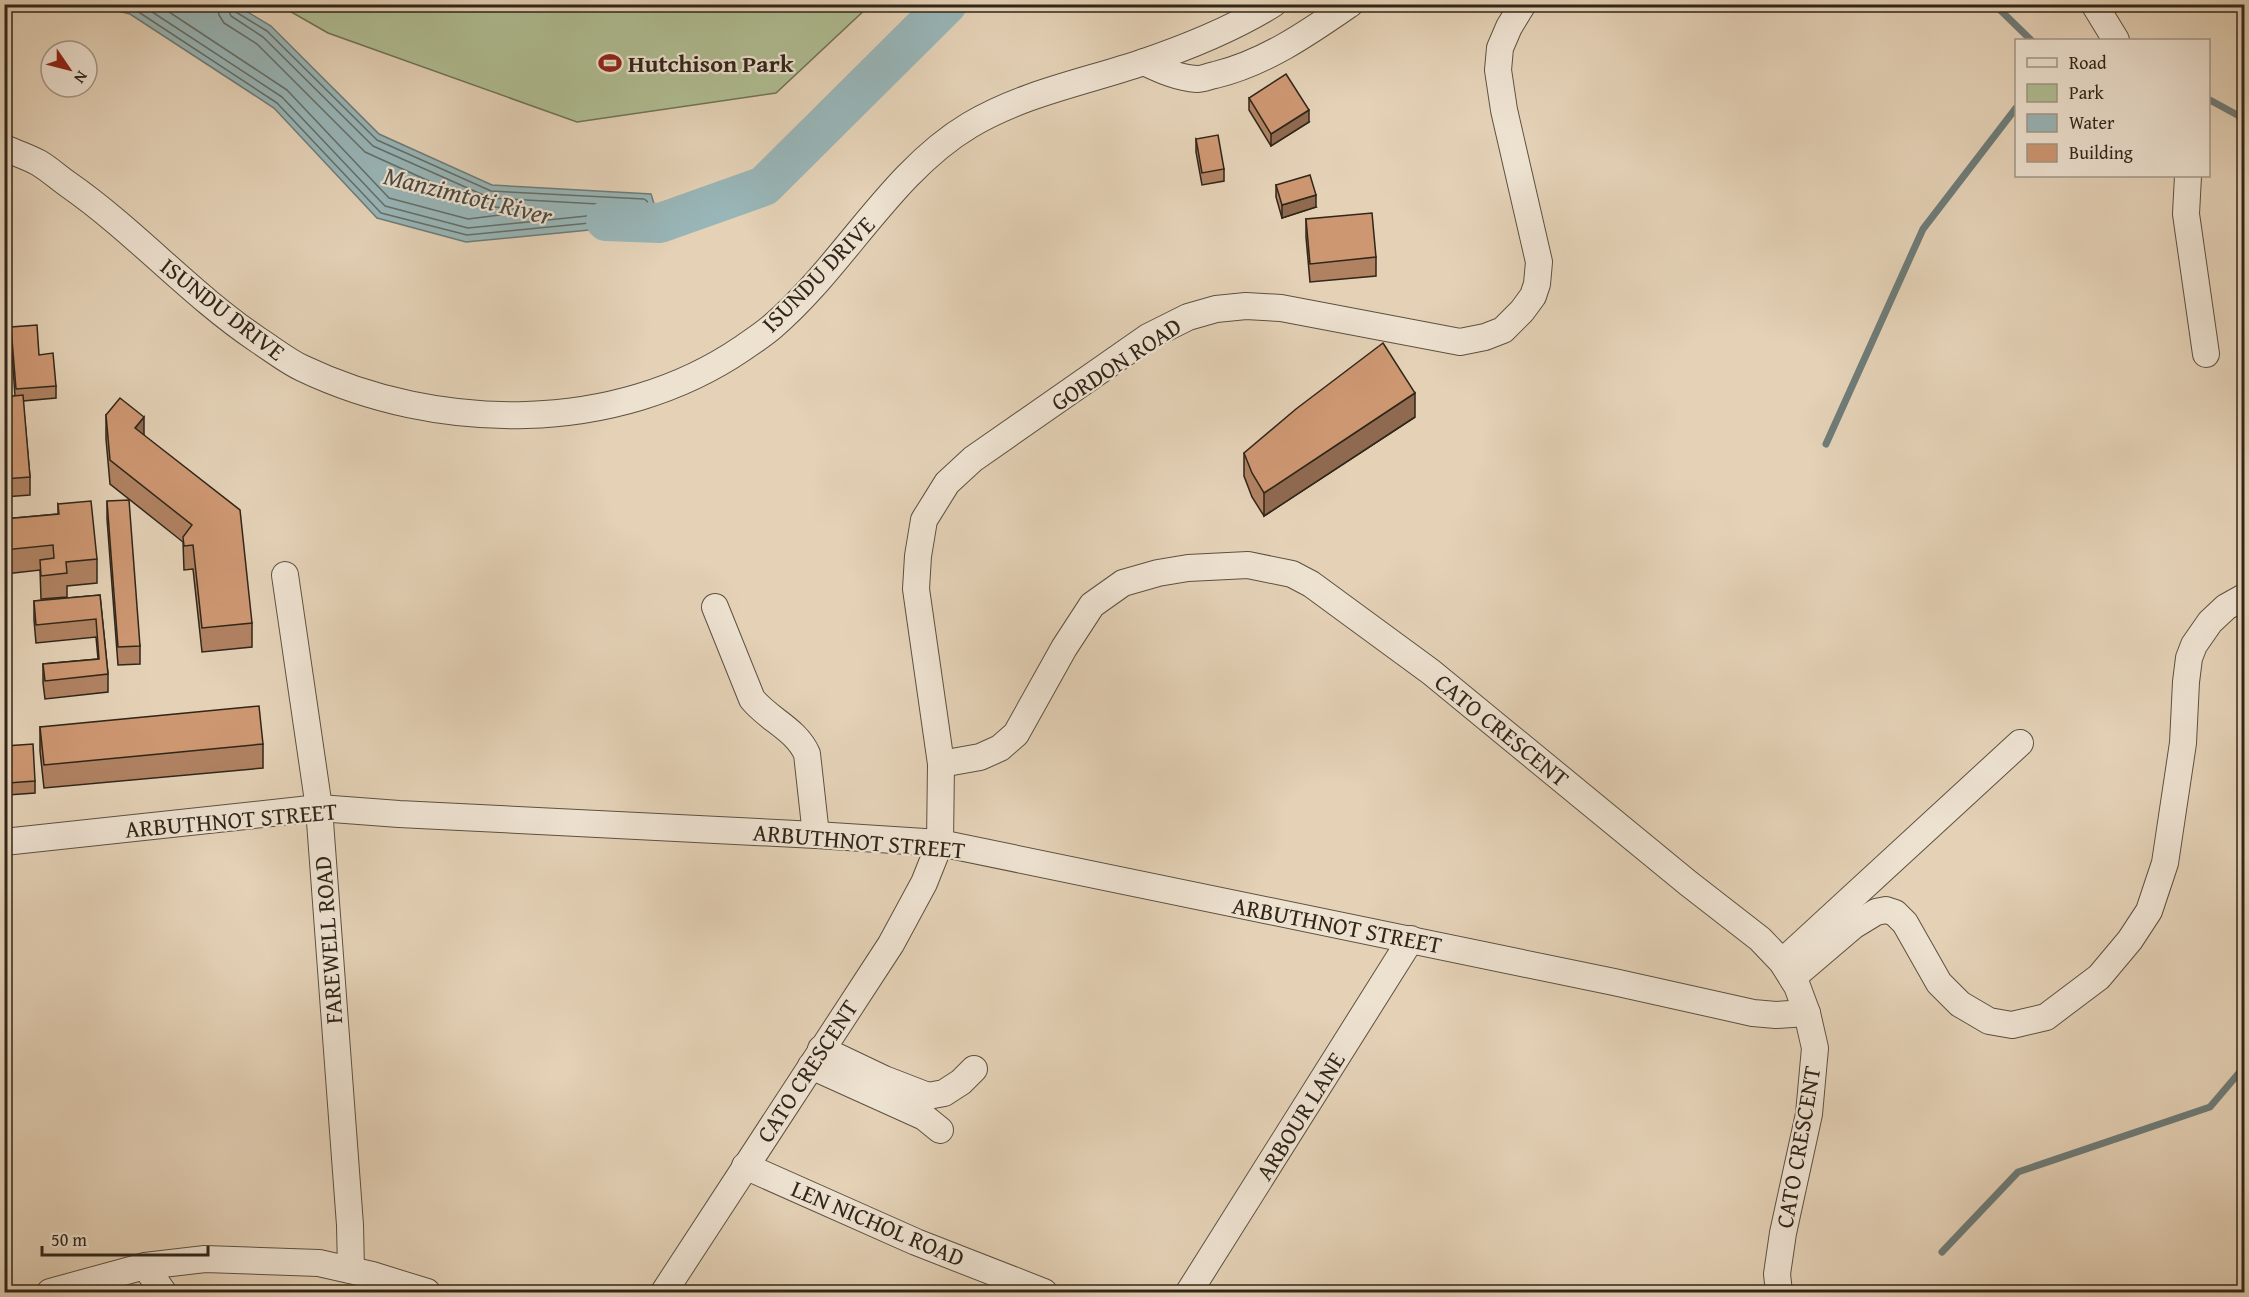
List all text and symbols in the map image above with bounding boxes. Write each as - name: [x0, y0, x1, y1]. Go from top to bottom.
- north arrow: [39, 39, 99, 99]
- legend: [2015, 39, 2210, 177]
- place label: Hutchison Park: [628, 46, 794, 81]
- text: Road: [2069, 49, 2107, 76]
- sports icon: Hutchison Park: [597, 50, 623, 76]
- text: N: [68, 66, 94, 89]
- text: Park: [2069, 79, 2105, 106]
- text: Water: [2069, 109, 2115, 136]
- text: Building: [2069, 139, 2133, 166]
- water label: Manzimtoti River: [380, 155, 558, 235]
- street label: ISUNDU DRIVE: [753, 208, 883, 340]
- street label: ISUNDU DRIVE: [153, 249, 293, 369]
- street label: GORDON ROAD: [1044, 309, 1188, 419]
- street label: CATO CRESCENT: [1427, 665, 1577, 795]
- street label: ARBUTHNOT STREET: [123, 793, 339, 847]
- street label: ARBUTHNOT STREET: [751, 814, 967, 868]
- street label: FAREWELL ROAD: [305, 855, 351, 1025]
- street label: ARBUTHNOT STREET: [1229, 888, 1445, 962]
- street label: CATO CRESCENT: [748, 993, 866, 1149]
- street label: ARBOUR LANE: [1247, 1045, 1353, 1187]
- street label: CATO CRESCENT: [1767, 1063, 1829, 1231]
- street label: LEN NICHOL ROAD: [786, 1171, 970, 1275]
- scale bar: [42, 1219, 208, 1257]
- text: 50 m: [51, 1226, 87, 1253]

